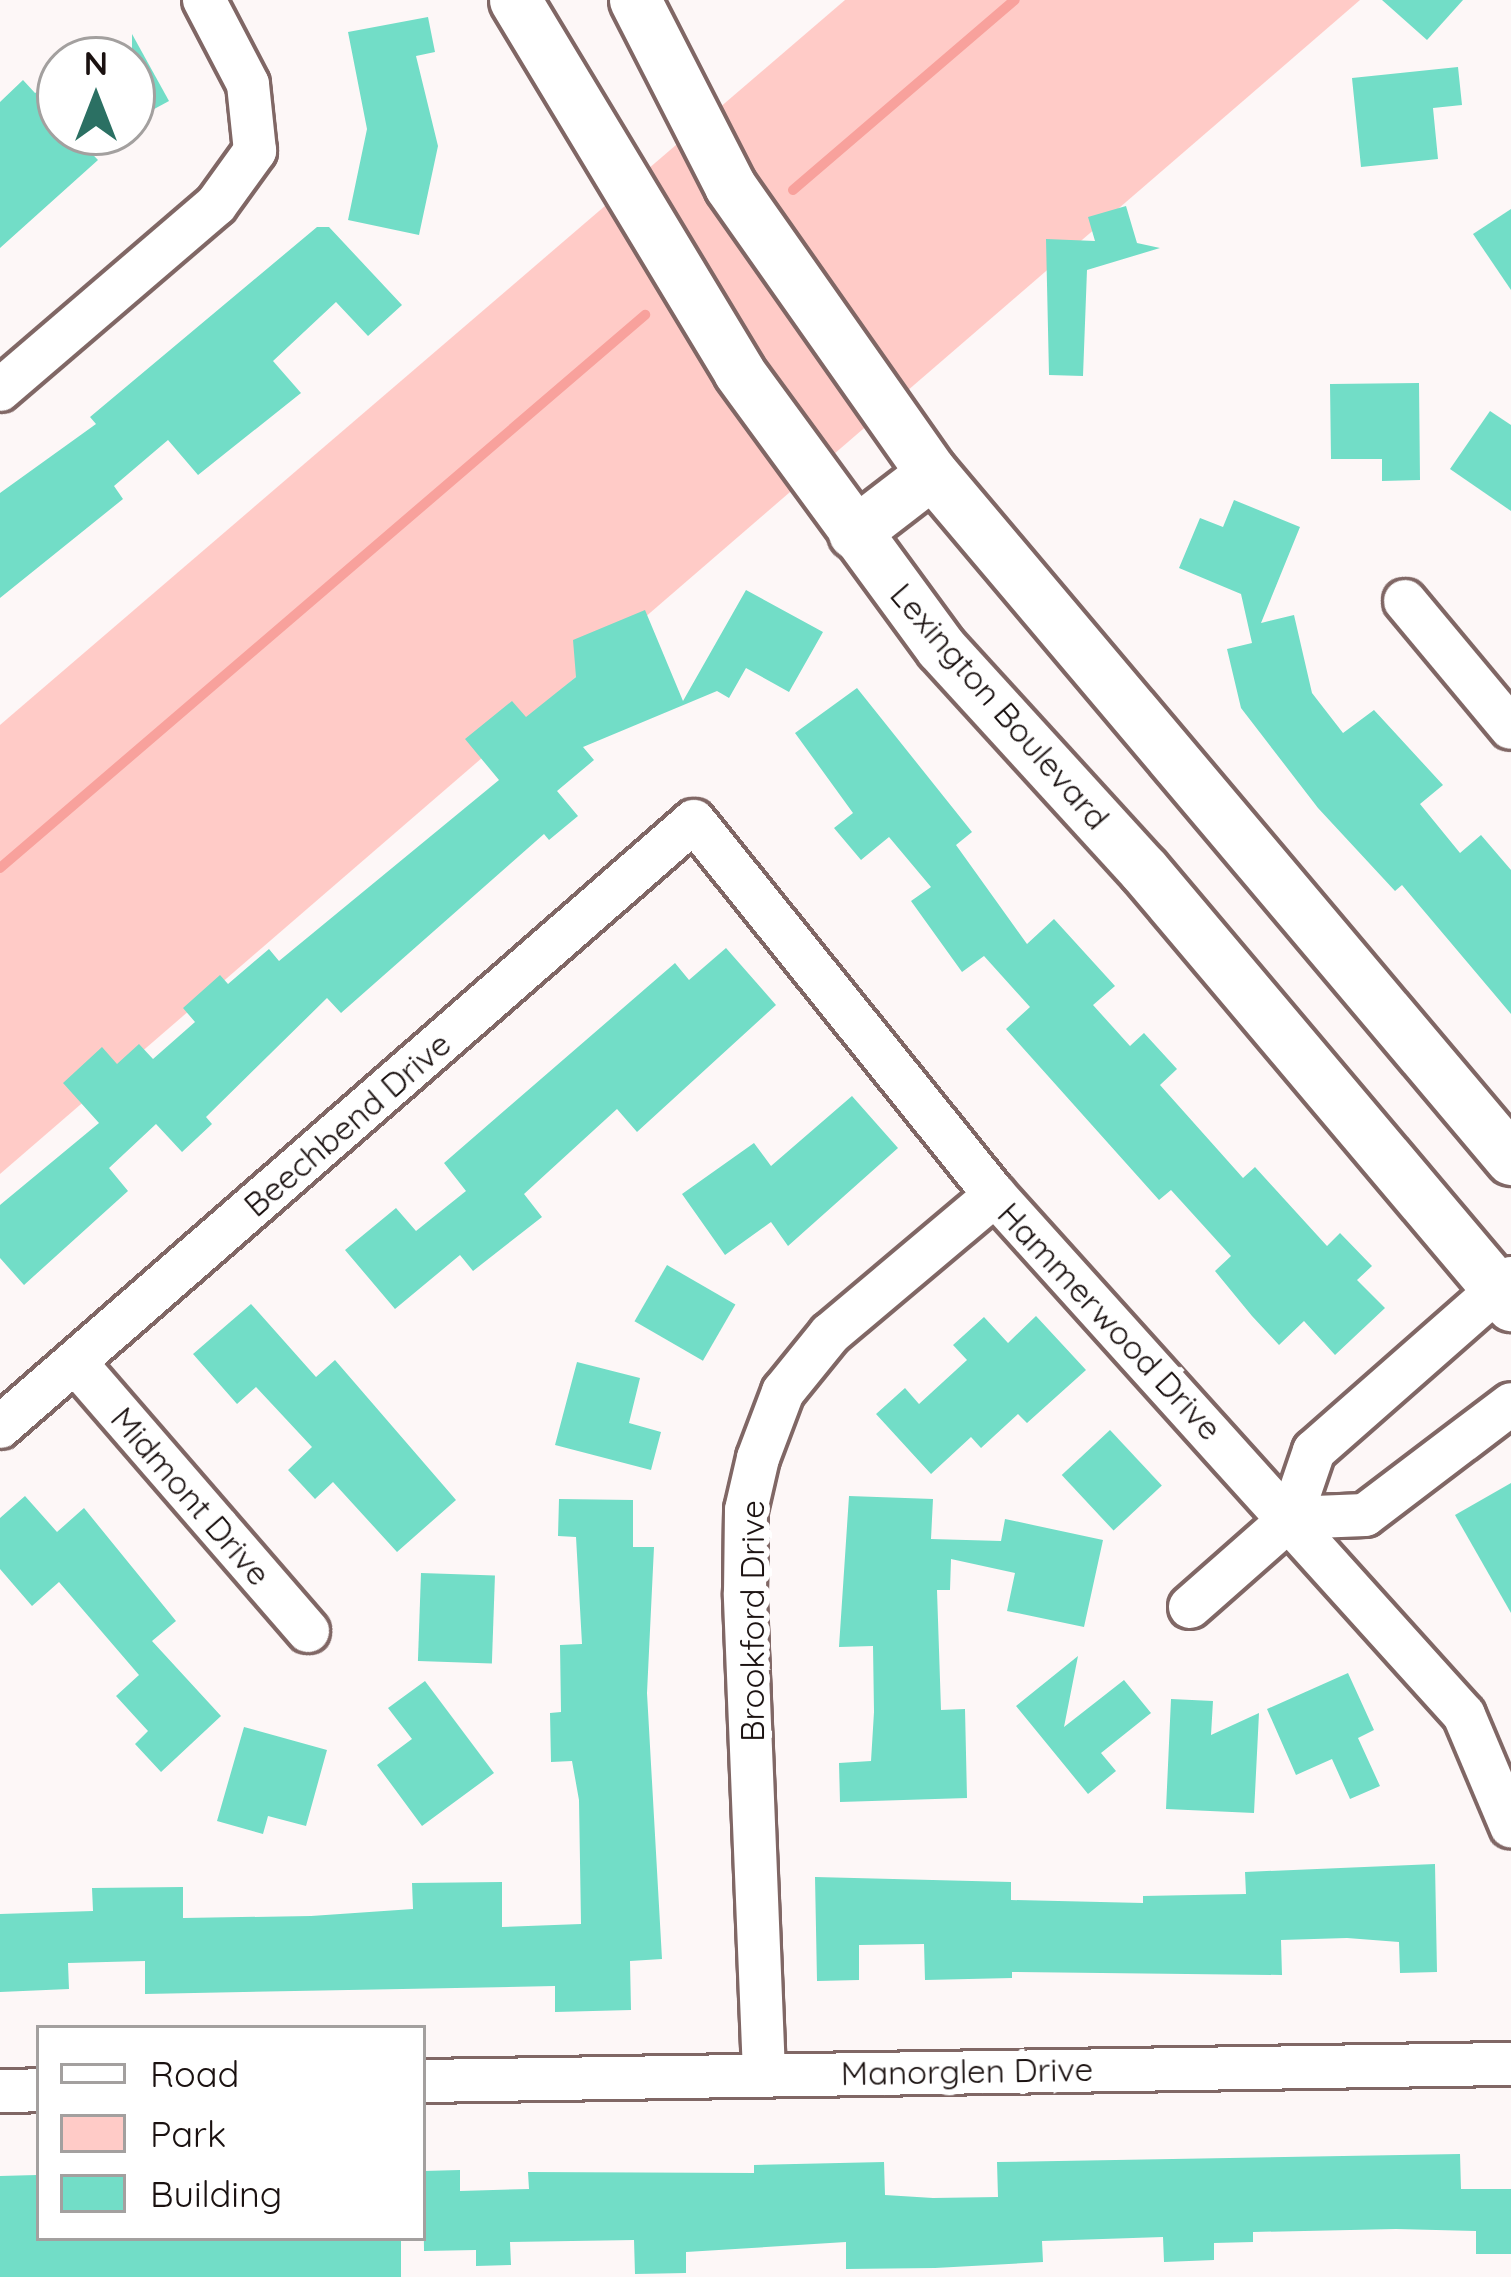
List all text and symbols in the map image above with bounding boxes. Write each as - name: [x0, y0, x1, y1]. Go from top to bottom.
- north arrow: [36, 36, 156, 156]
- text: N: [84, 42, 108, 83]
- street label: Lexington Boulevard: [882, 575, 1118, 837]
- street label: Beechbend Drive: [236, 1024, 458, 1224]
- street label: Hammerwood Drive: [990, 1194, 1230, 1448]
- street label: Midmont Drive: [103, 1399, 279, 1593]
- street label: Brookford Drive: [732, 1500, 772, 1742]
- legend: [36, 2025, 426, 2241]
- street label: Manorglen Drive: [840, 2049, 1094, 2093]
- text: Road: [150, 2051, 239, 2096]
- text: Park: [150, 2111, 226, 2156]
- text: Building: [150, 2171, 282, 2216]

